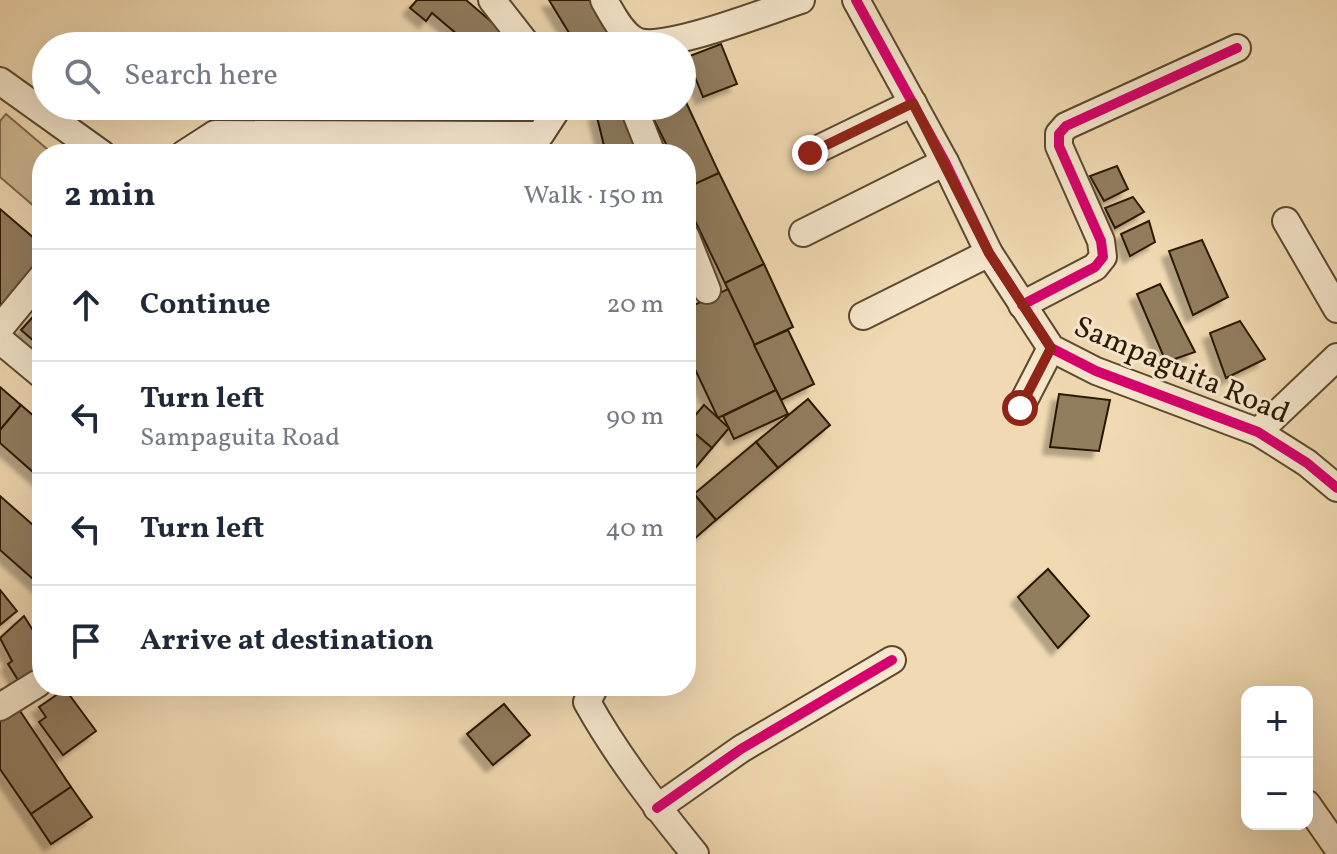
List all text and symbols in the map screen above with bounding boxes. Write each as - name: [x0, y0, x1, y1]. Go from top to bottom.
- search box: [32, 32, 696, 120]
- icon: search: [60, 54, 104, 98]
- text: Search here: [124, 55, 278, 97]
- route end: [792, 135, 828, 171]
- text: 2 min: [64, 173, 156, 220]
- text: Walk · 150 m: [523, 178, 664, 214]
- icon: ahead: [64, 283, 108, 327]
- text: Continue: [140, 284, 271, 326]
- text: 20 m: [606, 287, 664, 323]
- street label: Sampaguita Road: [1067, 306, 1296, 435]
- text: Turn left: [140, 378, 264, 420]
- route start: [1002, 390, 1038, 426]
- icon: left: [64, 395, 108, 439]
- text: 90 m: [606, 399, 664, 435]
- text: Sampaguita Road: [140, 420, 340, 456]
- icon: left: [64, 507, 108, 551]
- text: Turn left: [140, 508, 264, 550]
- text: 40 m: [605, 511, 664, 547]
- icon: arrive: [64, 619, 108, 663]
- text: Arrive at destination: [140, 620, 434, 662]
- map controls: [1241, 686, 1313, 830]
- button: +: [1241, 686, 1313, 758]
- button: −: [1241, 758, 1313, 830]

